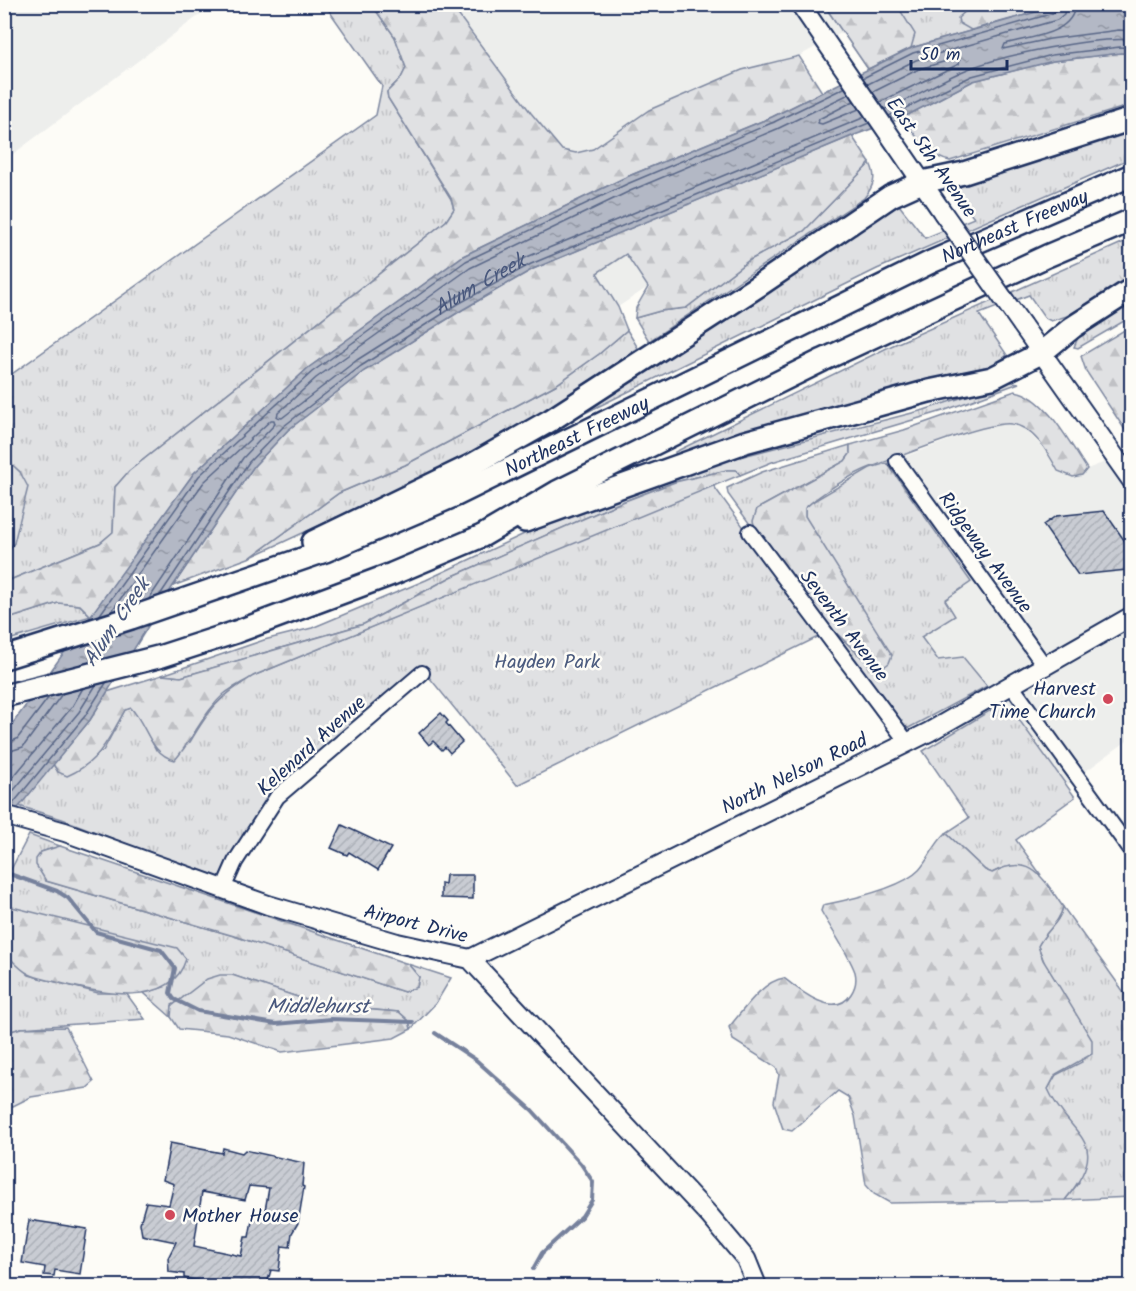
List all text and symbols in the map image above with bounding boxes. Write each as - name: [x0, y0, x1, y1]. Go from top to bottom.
- scale bar: [911, 33, 1007, 71]
- text: 50 m: [920, 41, 960, 70]
- street label: East 5th Avenue: [877, 91, 984, 225]
- street label: Northeast Freeway: [937, 181, 1095, 274]
- water label: Alum Creek: [428, 244, 535, 325]
- street label: Northeast Freeway: [499, 388, 656, 487]
- street label: Ridgeway Avenue: [929, 486, 1040, 621]
- street label: Seventh Avenue: [791, 563, 896, 689]
- water label: Alum Creek: [75, 569, 161, 674]
- park label: Hayden Park: [494, 647, 601, 679]
- place label: Harvest Time Church: [989, 674, 1096, 729]
- street label: Kelenard Avenue: [250, 688, 374, 805]
- marker: Harvest Time Church: [1101, 692, 1115, 706]
- street label: North Nelson Road: [716, 725, 874, 824]
- street label: Airport Drive: [360, 897, 471, 953]
- water label: Middlehurst: [267, 991, 372, 1024]
- place label: Mother House: [182, 1201, 299, 1233]
- marker: Mother House: [163, 1208, 177, 1222]

